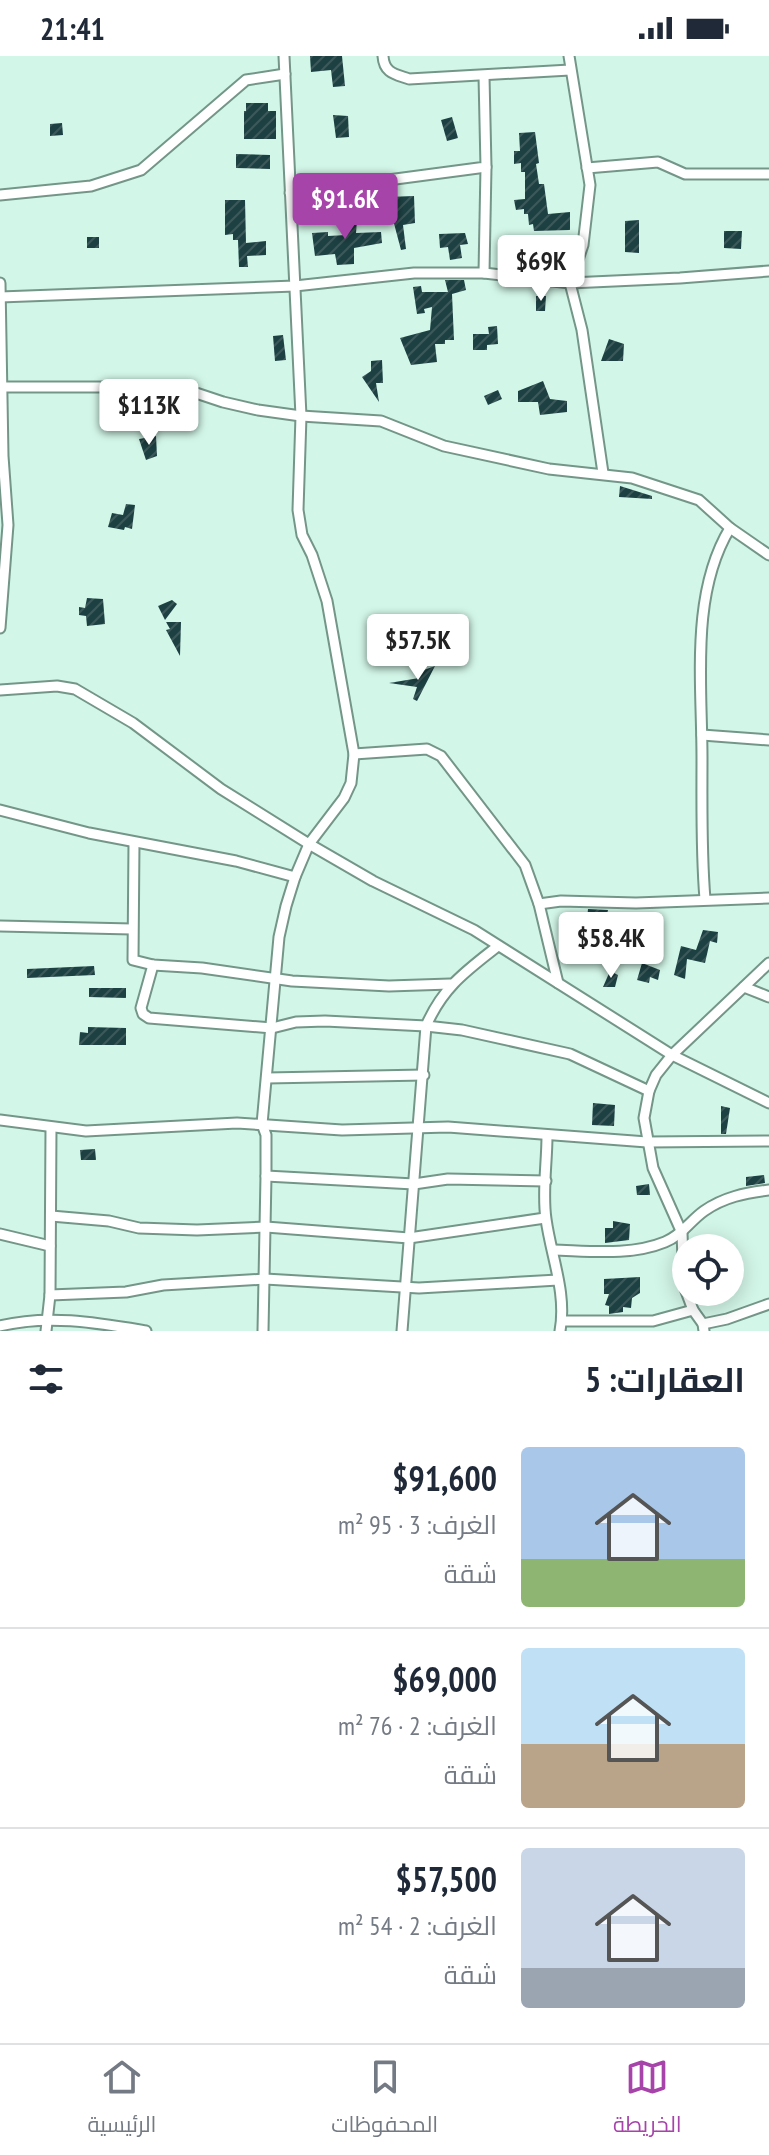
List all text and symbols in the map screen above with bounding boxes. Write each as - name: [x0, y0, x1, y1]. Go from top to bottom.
- text: 21:41: [40, 9, 105, 48]
- pin: $91.6K: [280, 173, 410, 241]
- text: $91.6K: [311, 182, 379, 215]
- pin: $69K: [494, 235, 588, 303]
- text: $69K: [516, 244, 566, 277]
- pin: $113K: [93, 379, 205, 447]
- text: $113K: [117, 388, 181, 421]
- pin: $57.5K: [353, 614, 483, 682]
- text: $57.5K: [385, 623, 451, 656]
- pin: $58.4K: [546, 912, 676, 980]
- text: $58.4K: [577, 921, 645, 954]
- map controls: [672, 1234, 744, 1306]
- button: locate: [672, 1234, 744, 1306]
- icon: filters: [24, 1357, 68, 1401]
- text: العقارات: 5: [585, 1357, 745, 1401]
- text: $91,600: [392, 1456, 497, 1500]
- icon: home: [585, 1479, 681, 1575]
- text: الغرف: 3 · 95 m²: [338, 1508, 497, 1541]
- text: شقة: [444, 1557, 497, 1590]
- text: $69,000: [392, 1657, 497, 1701]
- icon: home: [585, 1680, 681, 1776]
- text: الغرف: 2 · 76 m²: [338, 1709, 497, 1742]
- text: شقة: [444, 1758, 497, 1791]
- text: $57,500: [396, 1857, 497, 1901]
- icon: home: [585, 1880, 681, 1976]
- text: الغرف: 2 · 54 m²: [338, 1909, 497, 1942]
- text: شقة: [444, 1958, 497, 1991]
- tab: الرئيسية: [87, 2055, 156, 2145]
- tab: المحفوظات: [331, 2055, 438, 2145]
- tab: الخريطة: [613, 2055, 682, 2145]

